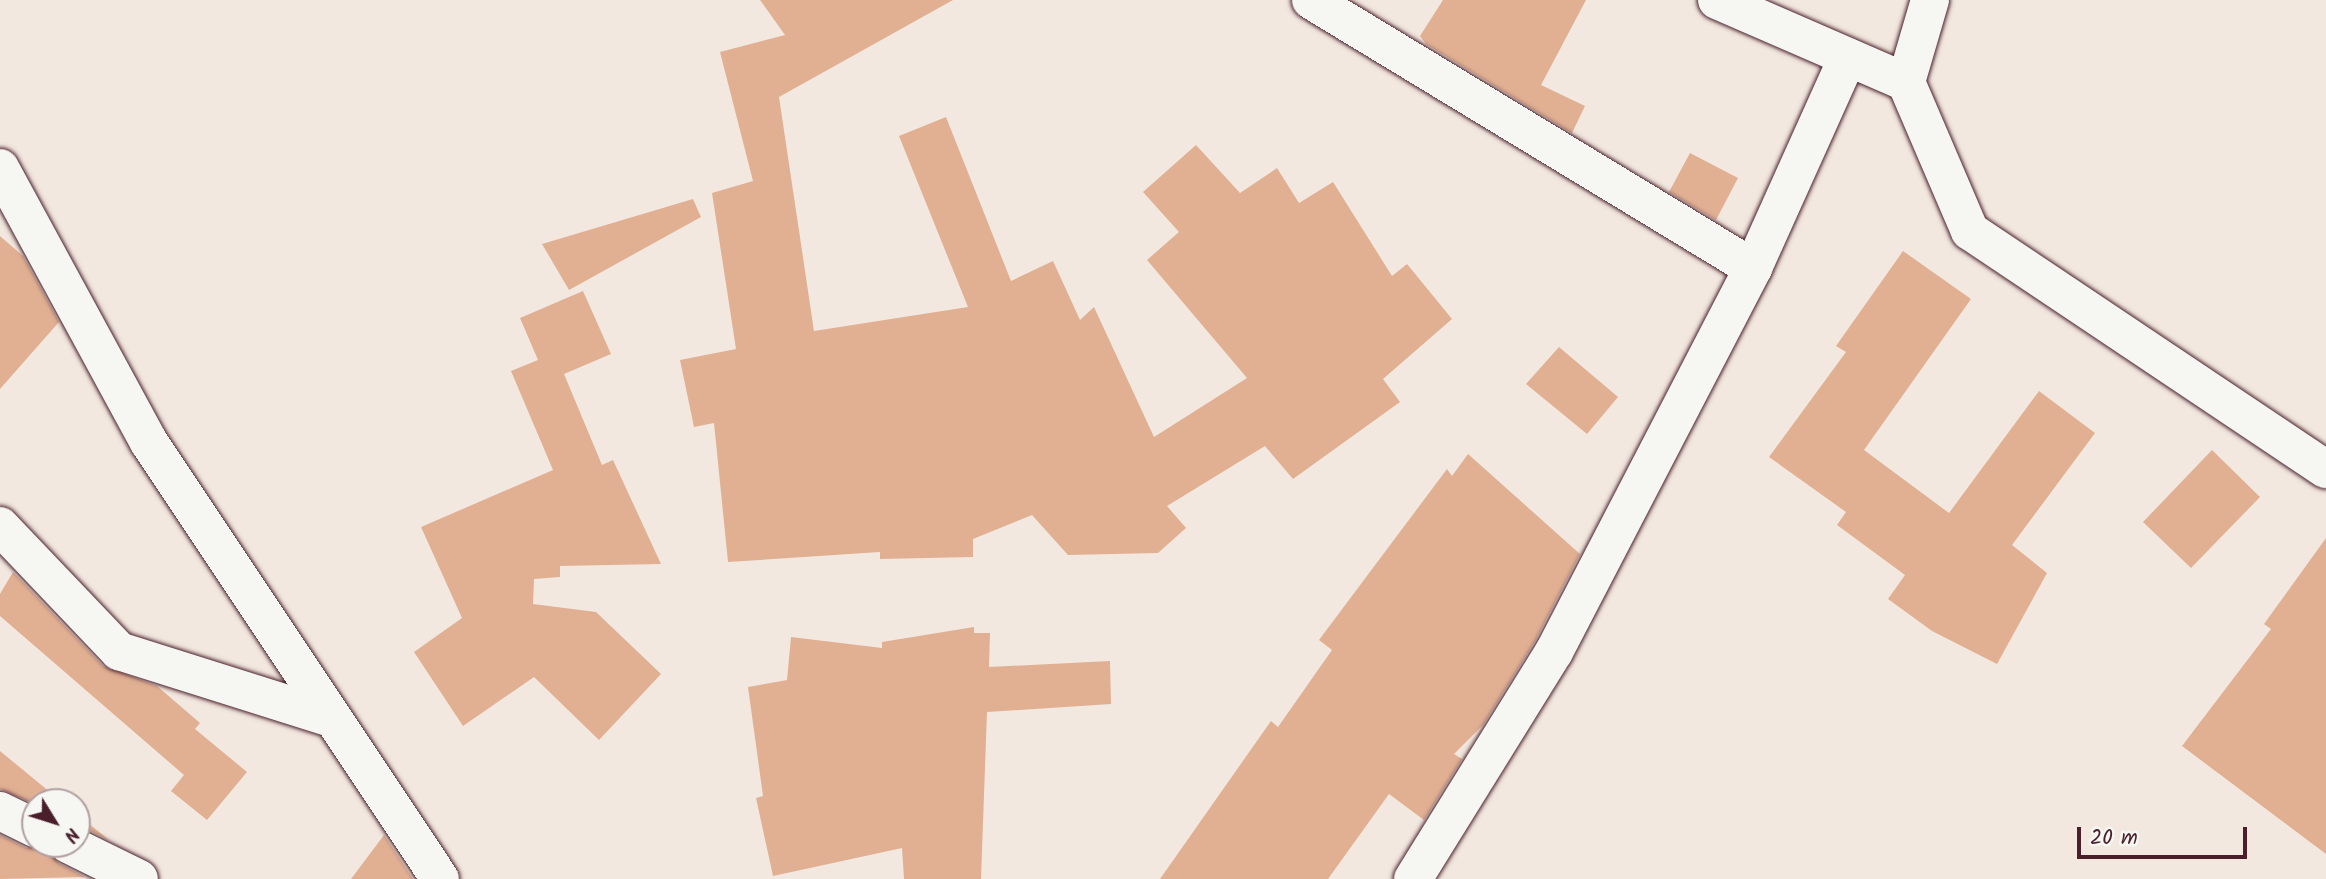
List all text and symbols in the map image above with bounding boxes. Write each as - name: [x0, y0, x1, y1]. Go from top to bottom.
- north arrow: [21, 788, 91, 858]
- scale bar: [2081, 812, 2251, 856]
- text: N: [55, 821, 86, 849]
- text: 20 m: [2090, 822, 2138, 855]

